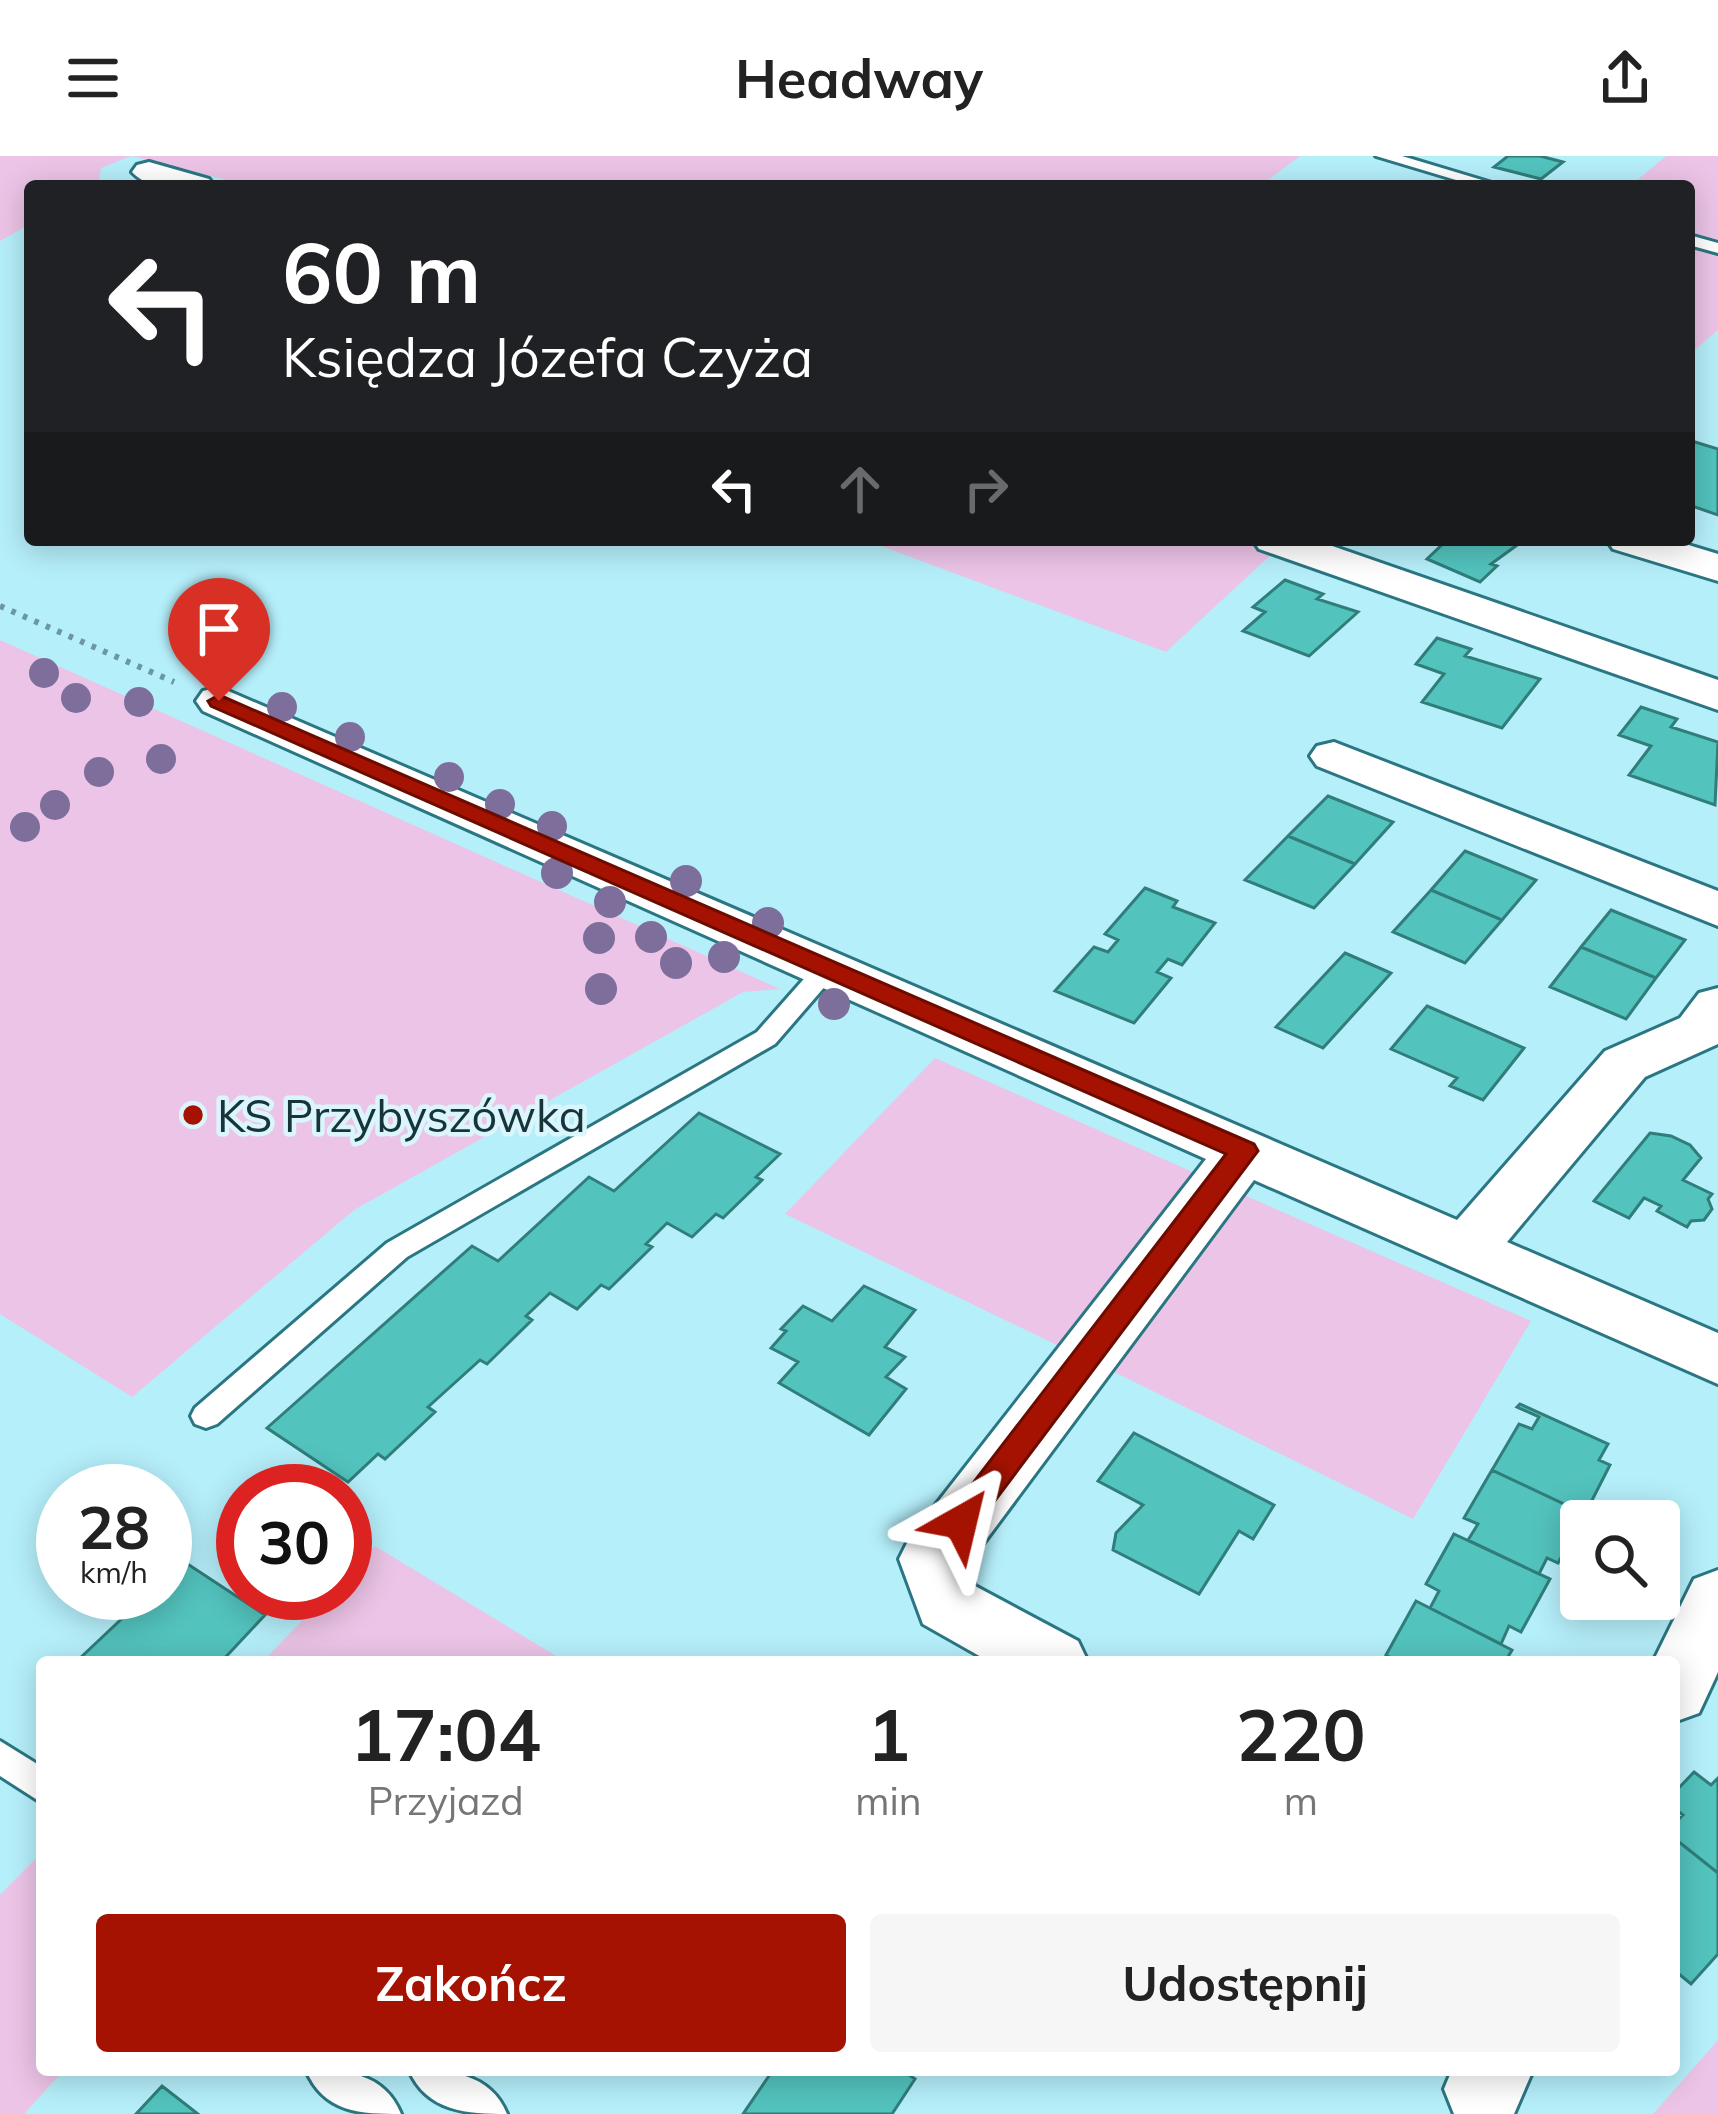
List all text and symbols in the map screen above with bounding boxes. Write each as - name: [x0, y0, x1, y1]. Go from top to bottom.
- text: Headway: [735, 44, 983, 112]
- icon: menu: [60, 45, 126, 111]
- icon: share: [1592, 45, 1658, 111]
- text: 60 m: [282, 219, 481, 324]
- icon: left: [84, 228, 240, 384]
- text: Księdza Józefa Czyża: [282, 323, 813, 391]
- icon: left: [701, 456, 767, 522]
- icon: ahead: [827, 456, 893, 522]
- icon: right: [953, 456, 1019, 522]
- pin: [168, 578, 270, 701]
- icon: arrive: [186, 596, 252, 662]
- place label: KS Przybyszówka: [217, 1087, 586, 1143]
- marker: KS Przybyszówka: [180, 1102, 206, 1128]
- position arrow: [898, 1459, 1024, 1585]
- speed limit sign: 30: [216, 1464, 372, 1620]
- text: 28: [78, 1489, 150, 1564]
- map controls: [1560, 1500, 1680, 1620]
- button: search: [1560, 1500, 1680, 1620]
- text: km/h: [80, 1553, 148, 1591]
- text: 17:04: [350, 1689, 541, 1779]
- text: 1: [867, 1689, 910, 1779]
- text: 220: [1236, 1689, 1366, 1779]
- text: Przyjazd: [368, 1776, 524, 1825]
- text: min: [855, 1776, 922, 1825]
- text: m: [1284, 1776, 1318, 1825]
- button: Zakończ: [96, 1914, 846, 2052]
- button: Udostępnij: [870, 1914, 1620, 2052]

